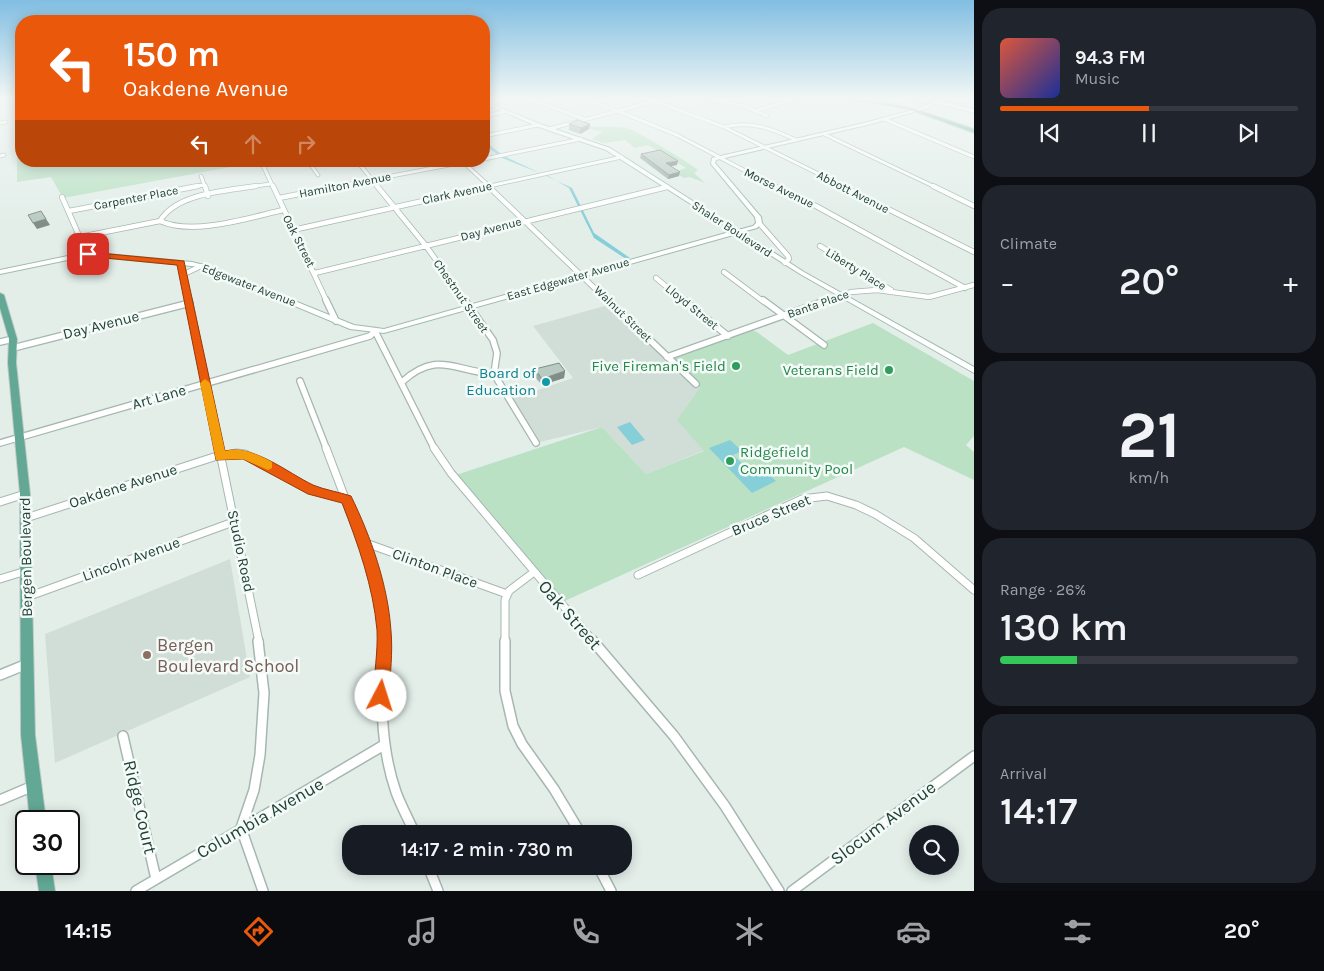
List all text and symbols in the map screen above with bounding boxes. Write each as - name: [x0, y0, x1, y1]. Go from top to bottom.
- text: 150 m: [123, 34, 220, 75]
- icon: left: [40, 35, 105, 100]
- text: 94.3 FM: [1075, 47, 1146, 69]
- text: Music: [1075, 69, 1120, 88]
- text: Oakdene Avenue: [123, 76, 288, 102]
- icon: previous: [1036, 119, 1064, 147]
- icon: pause: [1135, 119, 1163, 147]
- icon: next: [1234, 119, 1262, 147]
- icon: left: [186, 130, 214, 158]
- icon: ahead: [239, 130, 267, 158]
- icon: right: [292, 130, 320, 158]
- street label: Morse Avenue: [742, 165, 816, 211]
- street label: Abbott Avenue: [815, 168, 891, 216]
- street label: Hamilton Avenue: [298, 169, 392, 201]
- street label: Clark Avenue: [421, 179, 493, 207]
- street label: Carpenter Place: [93, 183, 179, 213]
- street label: Shaler Boulevard: [689, 198, 775, 260]
- street label: Oak Street: [280, 212, 318, 270]
- street label: Day Avenue: [459, 214, 523, 244]
- pin: [67, 233, 109, 275]
- text: Climate: [1000, 234, 1057, 253]
- icon: arrive: [74, 240, 102, 268]
- street label: Liberty Place: [823, 245, 889, 293]
- street label: East Edgewater Avenue: [505, 255, 631, 303]
- street label: Chestnut Street: [430, 257, 492, 336]
- text: 20°: [1119, 259, 1179, 304]
- street label: Edgewater Avenue: [200, 261, 298, 309]
- text: −: [1000, 266, 1015, 299]
- text: +: [1283, 266, 1298, 299]
- street label: Lloyd Street: [663, 281, 722, 333]
- street label: Walnut Street: [591, 283, 655, 345]
- street label: Banta Place: [785, 287, 851, 321]
- street label: Day Avenue: [61, 307, 141, 343]
- place label: Five Fireman's Field: [591, 357, 726, 375]
- marker: Five Fireman's Field: [730, 360, 742, 372]
- place label: Veterans Field: [783, 361, 879, 379]
- place label: Board of Education: [466, 364, 537, 399]
- marker: Veterans Field: [883, 364, 895, 376]
- marker: Board of Education: [540, 376, 552, 388]
- street label: Art Lane: [130, 381, 188, 413]
- text: 21: [1118, 397, 1180, 473]
- place label: Ridgefield Community Pool: [740, 443, 853, 478]
- marker: Ridgefield Community Pool: [724, 455, 736, 467]
- street label: Oakdene Avenue: [67, 460, 179, 512]
- text: km/h: [1129, 468, 1169, 487]
- street label: Bruce Street: [729, 490, 814, 540]
- street label: Bergen Boulevard: [16, 497, 36, 617]
- street label: Studio Road: [224, 508, 258, 594]
- street label: Lincoln Avenue: [80, 533, 182, 585]
- street label: Clinton Place: [390, 544, 480, 592]
- street label: Oak Street: [534, 576, 606, 655]
- text: Range · 26%: [1000, 580, 1086, 599]
- text: 130 km: [1000, 605, 1128, 650]
- place label: Bergen Boulevard School: [157, 634, 299, 677]
- marker: Bergen Boulevard School: [141, 649, 153, 661]
- position arrow: [354, 669, 406, 721]
- street label: Ridge Court: [119, 758, 162, 856]
- text: Arrival: [1000, 764, 1047, 783]
- street label: Columbia Avenue: [193, 773, 327, 863]
- street label: Slocum Avenue: [826, 776, 940, 870]
- text: 14:17: [1000, 789, 1077, 834]
- speed limit sign: 30: [15, 810, 80, 875]
- map controls: [909, 825, 959, 875]
- button: search: [909, 825, 959, 875]
- text: 14:17 · 2 min · 730 m: [401, 839, 573, 861]
- icon: directions: [241, 914, 276, 949]
- icon: music: [405, 914, 440, 949]
- icon: phone: [568, 914, 603, 949]
- icon: climate: [732, 914, 767, 949]
- icon: car: [896, 914, 931, 949]
- icon: filters: [1060, 914, 1095, 949]
- text: 14:15: [64, 918, 112, 944]
- text: 20°: [1224, 918, 1260, 944]

